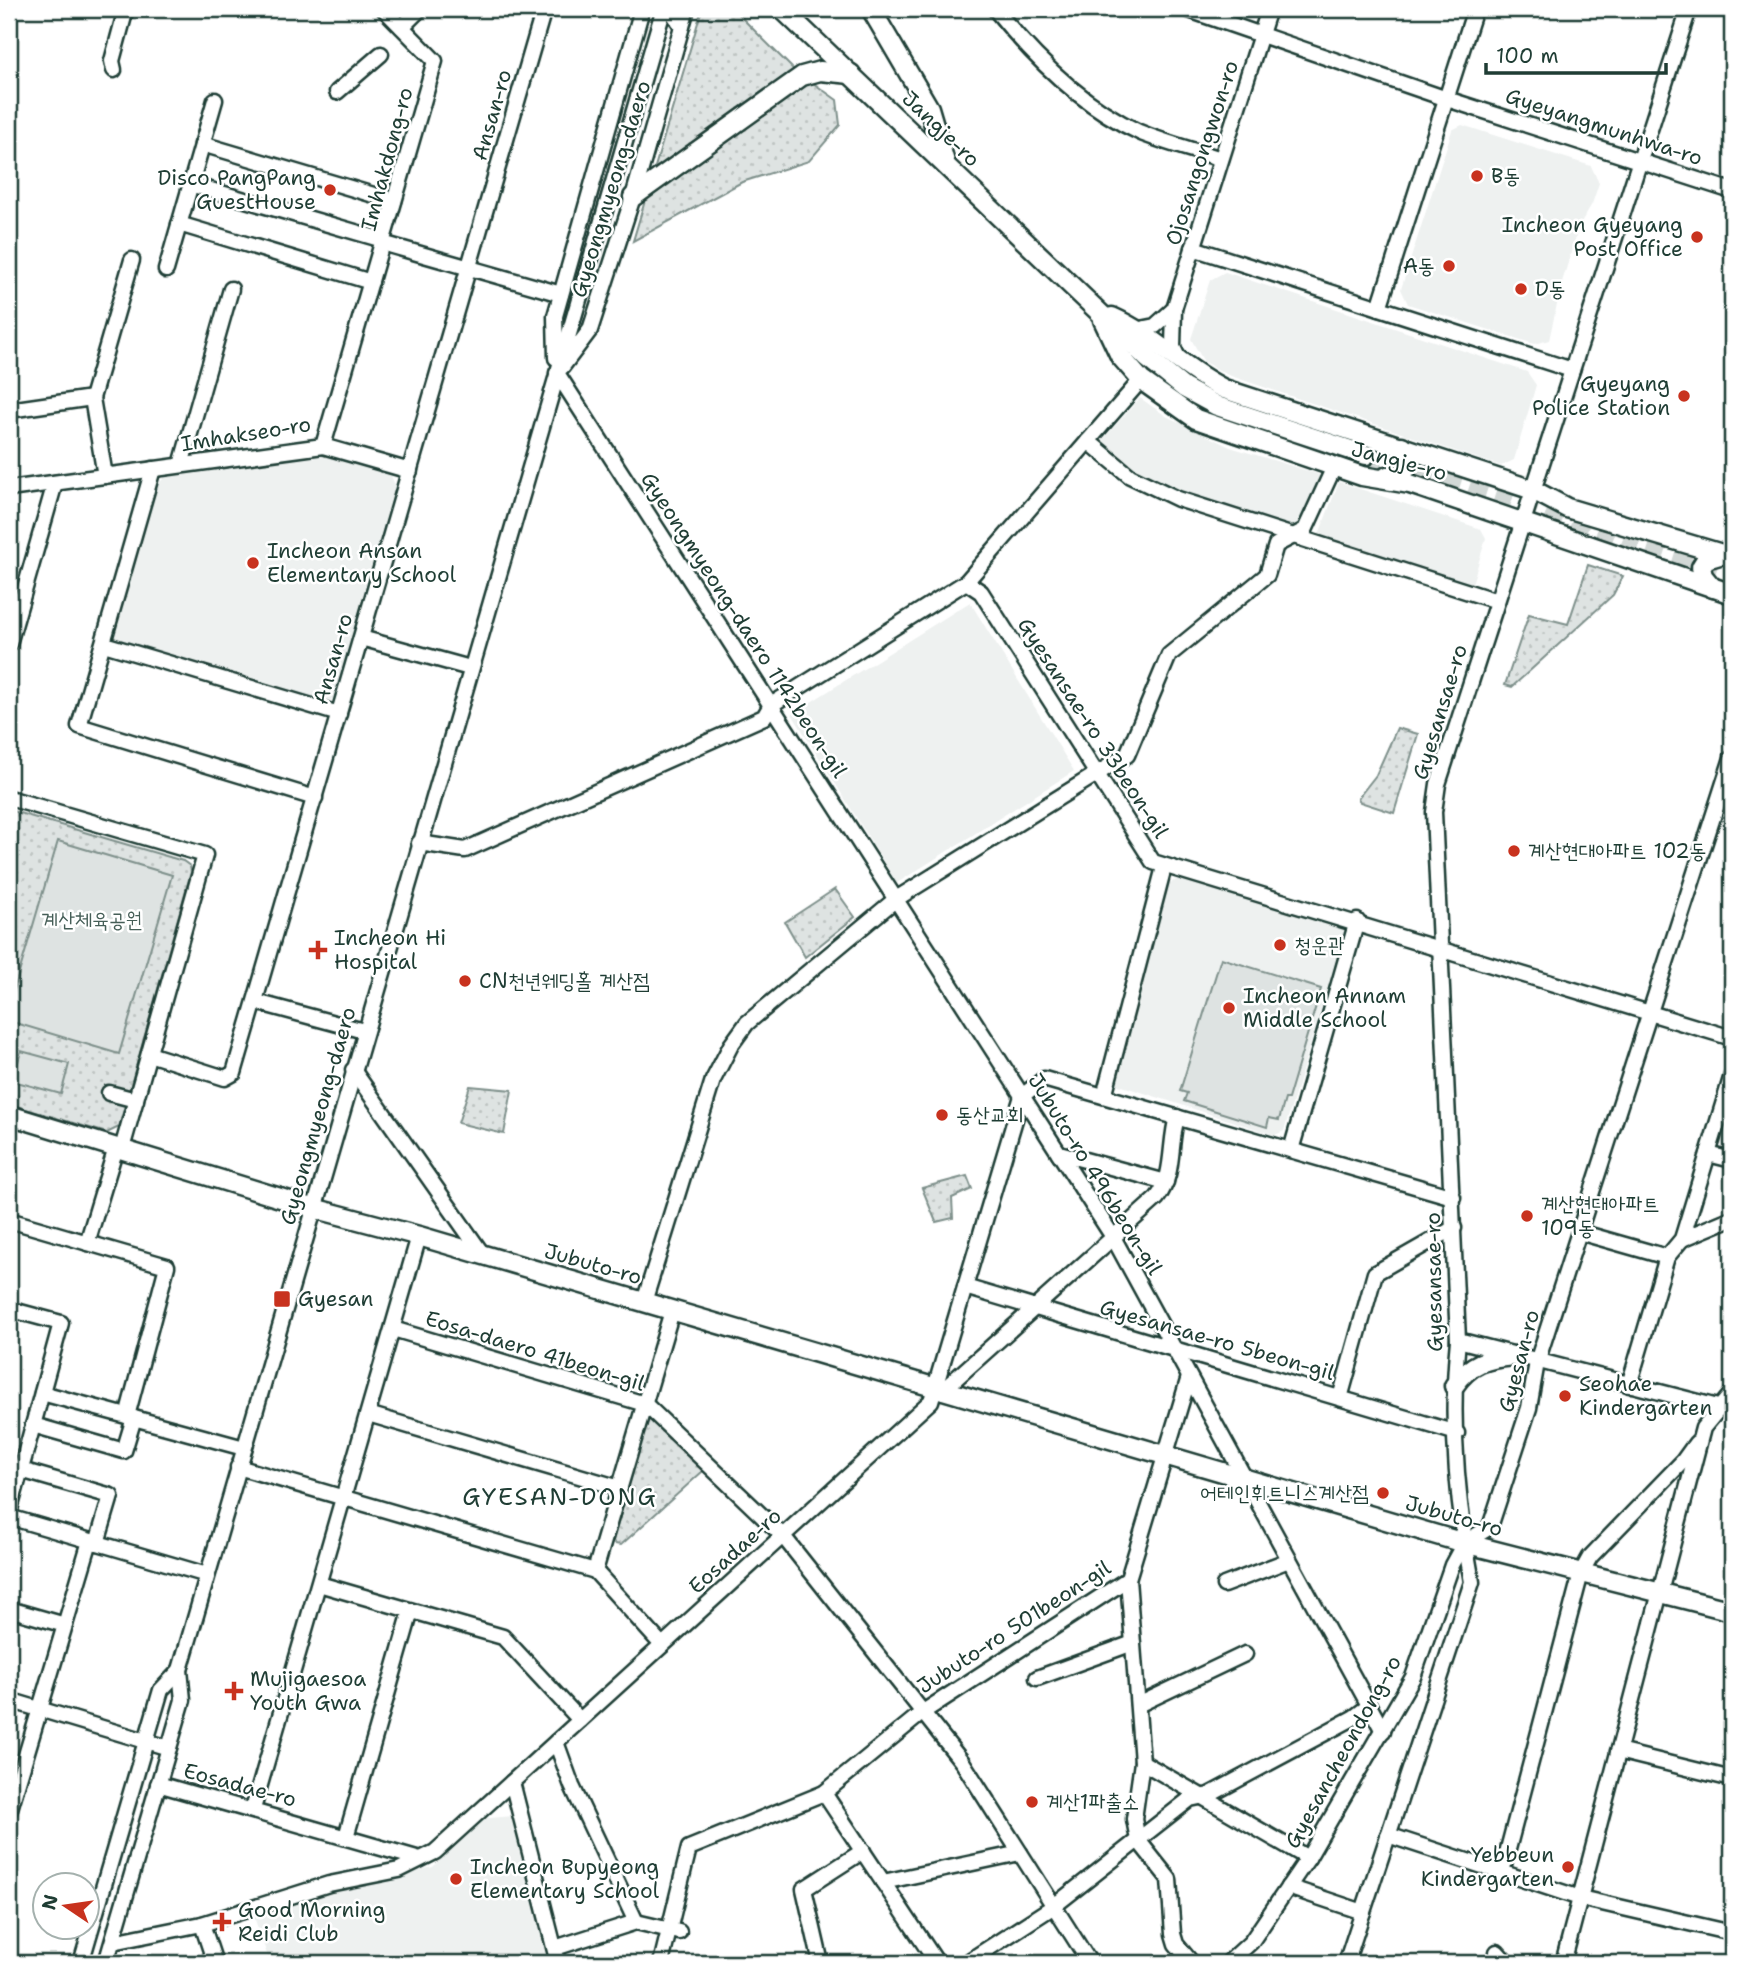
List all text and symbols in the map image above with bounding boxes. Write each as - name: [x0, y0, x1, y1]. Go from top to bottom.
- scale bar: [1486, 32, 1666, 76]
- text: 100 m: [1496, 42, 1559, 70]
- street label: Ojosangongwon-ro: [1159, 57, 1245, 249]
- street label: Ansan-ro: [466, 66, 518, 164]
- street label: Gyeongmyeong-daero: [565, 77, 657, 301]
- street label: Gyeyangmunhwa-ro: [1502, 82, 1706, 172]
- street label: Imhakdong-ro: [354, 84, 420, 234]
- street label: Jangje-ro: [896, 85, 986, 173]
- place label: B동: [1491, 162, 1520, 190]
- place label: Disco PangPang GuestHouse: [157, 164, 316, 216]
- marker: B동: [1469, 168, 1485, 184]
- marker: Disco PangPang GuestHouse: [322, 182, 338, 198]
- place label: Incheon Gyeyang Post Office: [1502, 211, 1683, 263]
- marker: Incheon Gyeyang Post Office: [1689, 229, 1705, 245]
- place label: A동: [1403, 252, 1435, 280]
- marker: A동: [1441, 258, 1457, 274]
- place label: D동: [1535, 275, 1566, 303]
- marker: D동: [1513, 281, 1529, 297]
- place label: Gyeyang Police Station: [1532, 370, 1670, 422]
- marker: Gyeyang Police Station: [1676, 388, 1692, 404]
- street label: Imhakseo-ro: [179, 410, 313, 458]
- street label: Jangje-ro: [1348, 435, 1450, 487]
- street label: Gyeongmyeong-daero 1142beon-gil: [634, 467, 854, 784]
- place label: Incheon Ansan Elementary School: [267, 537, 457, 589]
- marker: Incheon Ansan Elementary School: [245, 555, 261, 571]
- street label: Ansan-ro: [307, 610, 359, 708]
- street label: Gyesansae-ro 33beon-gil: [1011, 612, 1175, 844]
- street label: Gyesansae-ro: [1406, 641, 1474, 783]
- place label: 계산현대아파트 102동: [1528, 837, 1707, 865]
- marker: 계산현대아파트 102동: [1506, 843, 1522, 859]
- park label: 계산체육공원: [41, 906, 143, 934]
- place label: Incheon Hi Hospital: [334, 924, 446, 976]
- place label: 청운관: [1294, 931, 1345, 959]
- marker: 청운관: [1272, 937, 1288, 953]
- marker: Incheon Hi Hospital: [308, 940, 328, 960]
- place label: CN천년웨딩홀 계산점: [479, 967, 650, 995]
- marker: CN천년웨딩홀 계산점: [457, 973, 473, 989]
- place label: Incheon Annam Middle School: [1243, 982, 1406, 1034]
- marker: Incheon Annam Middle School: [1221, 1000, 1237, 1016]
- street label: Gyeongmyeong-daero: [273, 1004, 363, 1228]
- street label: Jubuto-ro 496beon-gil: [1021, 1068, 1169, 1281]
- place label: 동산교회: [956, 1101, 1024, 1129]
- marker: 동산교회: [934, 1107, 950, 1123]
- place label: 계산현대아파트 109동: [1541, 1190, 1659, 1242]
- marker: 계산현대아파트 109동: [1519, 1208, 1535, 1224]
- street label: Gyesansae-ro: [1419, 1212, 1449, 1352]
- street label: Jubuto-ro: [541, 1237, 645, 1291]
- place label: Gyesan: [298, 1285, 374, 1313]
- marker: Gyesan: [272, 1289, 292, 1309]
- street label: Gyesansae-ro 5beon-gil: [1096, 1293, 1338, 1387]
- street label: Eosa-daero 41beon-gil: [422, 1304, 649, 1398]
- street label: Gyesan-ro: [1492, 1307, 1546, 1415]
- place label: Seohae Kindergarten: [1579, 1370, 1712, 1422]
- marker: Seohae Kindergarten: [1557, 1388, 1573, 1404]
- place label: 어테인휘트니스계산점: [1200, 1479, 1369, 1507]
- district label: GYESAN-DONG: [462, 1481, 658, 1513]
- marker: 어테인휘트니스계산점: [1375, 1485, 1391, 1501]
- street label: Jubuto-ro: [1402, 1489, 1506, 1543]
- street label: Eosadae-ro: [683, 1502, 787, 1600]
- street label: Jubuto-ro 501beon-gil: [912, 1554, 1117, 1700]
- street label: Gyesancheondong-ro: [1278, 1651, 1408, 1853]
- place label: Mujigaesoa Youth Gwa: [250, 1665, 366, 1717]
- marker: Mujigaesoa Youth Gwa: [224, 1681, 244, 1701]
- street label: Eosadae-ro: [181, 1757, 299, 1813]
- place label: 계산1파출소: [1046, 1788, 1139, 1816]
- marker: 계산1파출소: [1024, 1794, 1040, 1810]
- place label: Yebbeun Kindergarten: [1421, 1841, 1554, 1893]
- place label: Incheon Bupyeong Elementary School: [470, 1853, 660, 1905]
- marker: Yebbeun Kindergarten: [1560, 1859, 1576, 1875]
- north arrow: [32, 1870, 102, 1940]
- marker: Incheon Bupyeong Elementary School: [448, 1871, 464, 1887]
- text: N: [36, 1892, 64, 1912]
- place label: Good Morning Reidi Club: [238, 1896, 385, 1948]
- marker: Good Morning Reidi Club: [212, 1912, 232, 1932]

